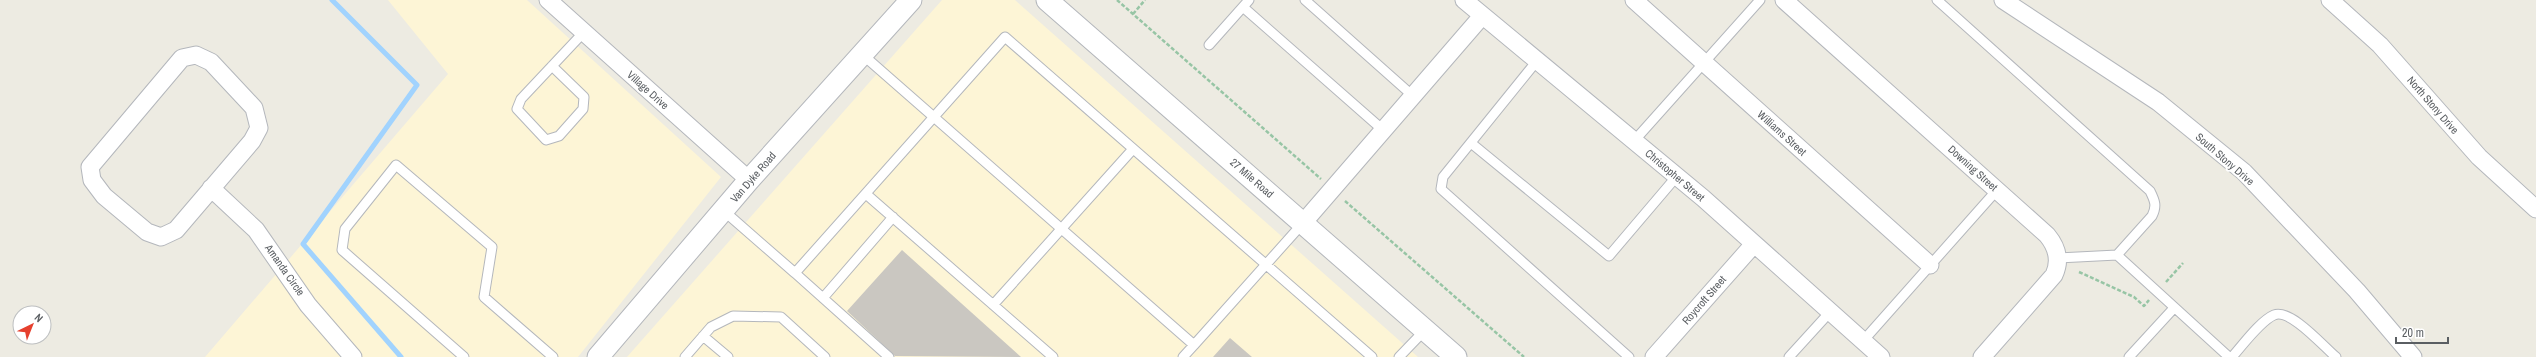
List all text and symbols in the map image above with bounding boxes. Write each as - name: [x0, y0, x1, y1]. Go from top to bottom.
- street label: Village Drive: [624, 68, 672, 112]
- street label: North Stony Drive: [2404, 73, 2462, 137]
- street label: Williams Street: [1755, 107, 1810, 159]
- street label: South Stony Drive: [2193, 130, 2257, 188]
- street label: Downing Street: [1945, 142, 2001, 194]
- street label: Christopher Street: [1642, 146, 1708, 204]
- street label: Van Dyke Road: [727, 149, 779, 205]
- street label: 27 Mile Road: [1227, 155, 1277, 201]
- street label: Amanda Circle: [262, 241, 308, 298]
- street label: Roycroft Street: [1679, 272, 1729, 327]
- north arrow: [12, 305, 52, 345]
- text: N: [32, 310, 46, 325]
- scale bar: [2396, 319, 2448, 345]
- text: 20 m: [2402, 325, 2424, 341]

